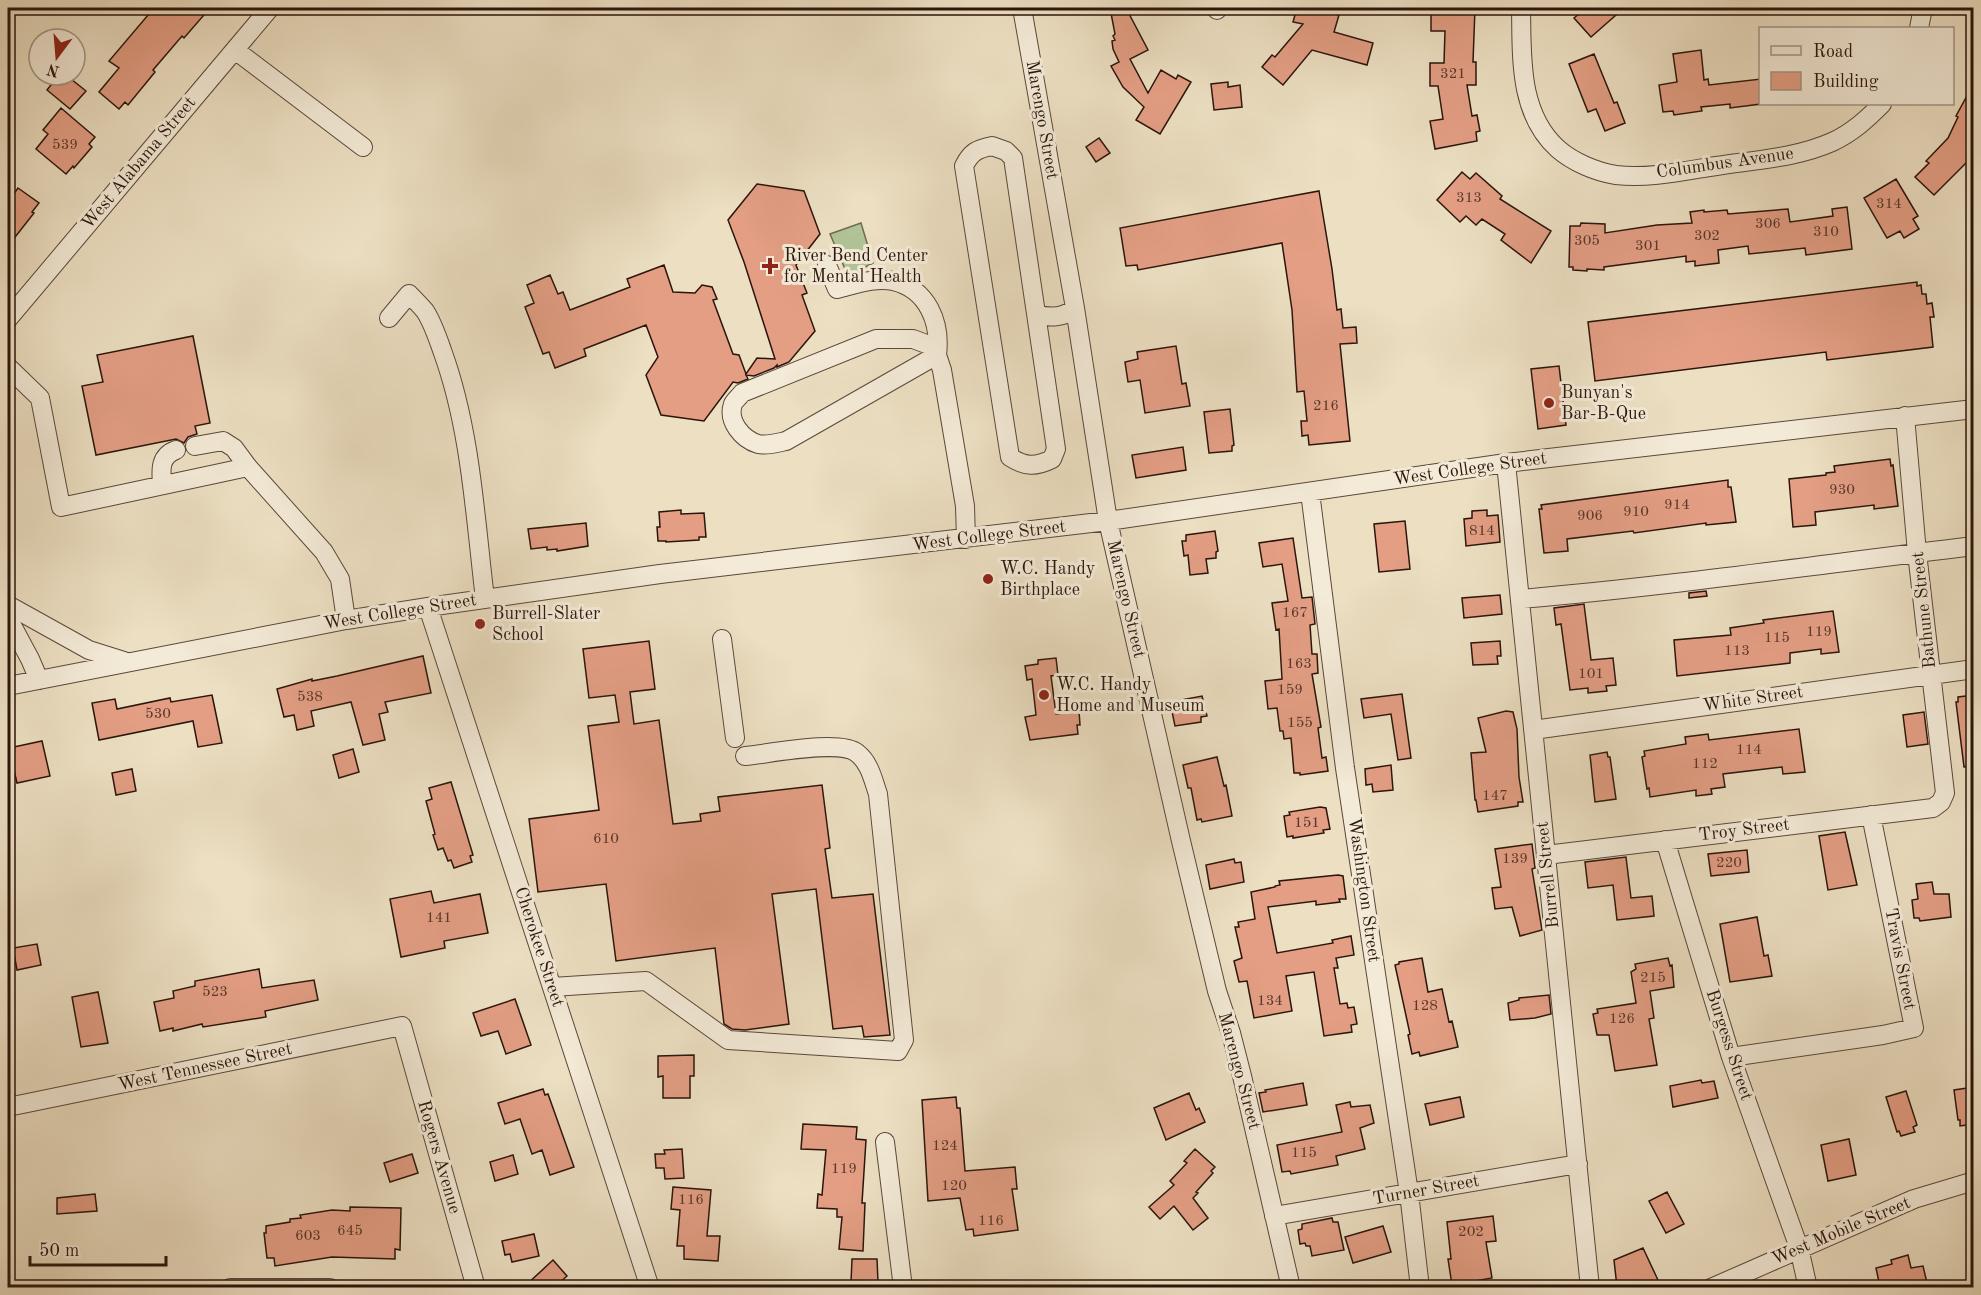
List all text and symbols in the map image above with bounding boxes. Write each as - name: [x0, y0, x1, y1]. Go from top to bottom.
- north arrow: [27, 27, 87, 87]
- legend: [1759, 27, 1954, 105]
- text: Road: [1813, 43, 1853, 61]
- street label: Marengo Street: [1023, 59, 1061, 181]
- text: N: [45, 60, 62, 79]
- house number: 321: [1440, 67, 1466, 82]
- text: Building: [1813, 73, 1879, 91]
- street label: West Alabama Street: [79, 93, 199, 233]
- house number: 539: [52, 138, 78, 153]
- street label: Columbus Avenue: [1655, 144, 1795, 182]
- house number: 313: [1456, 191, 1482, 206]
- house number: 314: [1876, 197, 1902, 212]
- house number: 306: [1755, 217, 1781, 232]
- house number: 310: [1813, 225, 1839, 240]
- house number: 302: [1694, 229, 1720, 244]
- house number: 305: [1574, 234, 1600, 249]
- house number: 301: [1635, 239, 1661, 254]
- place label: River Bend Center for Mental Health: [784, 247, 929, 286]
- marker: River Bend Center for Mental Health: [761, 257, 779, 275]
- place label: Bunyan's Bar-B-Que: [1561, 384, 1646, 423]
- marker: Bunyan's Bar-B-Que: [1542, 396, 1556, 410]
- house number: 216: [1313, 399, 1339, 414]
- street label: West College Street: [1392, 449, 1548, 489]
- house number: 930: [1829, 483, 1855, 498]
- house number: 914: [1664, 498, 1690, 513]
- house number: 910: [1623, 505, 1649, 520]
- house number: 906: [1577, 509, 1603, 524]
- street label: West College Street: [911, 518, 1067, 554]
- house number: 814: [1469, 524, 1495, 539]
- street label: Marengo Street: [1104, 538, 1148, 660]
- street label: Bathune Street: [1909, 550, 1939, 670]
- place label: W.C. Handy Birthplace: [1000, 560, 1096, 599]
- marker: W.C. Handy Birthplace: [981, 572, 995, 586]
- street label: West College Street: [322, 591, 478, 633]
- place label: Burrell-Slater School: [492, 605, 601, 644]
- house number: 167: [1282, 606, 1308, 621]
- marker: Burrell-Slater School: [473, 617, 487, 631]
- house number: 119: [1806, 625, 1832, 640]
- house number: 115: [1764, 631, 1790, 646]
- house number: 113: [1724, 644, 1750, 659]
- house number: 163: [1286, 657, 1312, 672]
- house number: 101: [1578, 667, 1604, 682]
- place label: W.C. Handy Home and Museum: [1056, 676, 1204, 715]
- house number: 159: [1277, 683, 1303, 698]
- street label: White Street: [1702, 683, 1804, 715]
- marker: W.C. Handy Home and Museum: [1037, 688, 1051, 702]
- house number: 538: [297, 690, 323, 705]
- house number: 530: [145, 707, 171, 722]
- house number: 155: [1287, 716, 1313, 731]
- house number: 114: [1736, 743, 1762, 758]
- house number: 112: [1692, 757, 1718, 772]
- house number: 147: [1482, 789, 1508, 804]
- street label: Troy Street: [1698, 815, 1790, 845]
- house number: 151: [1294, 816, 1320, 831]
- street label: Washington Street: [1345, 816, 1383, 964]
- street label: Burrell Street: [1533, 821, 1563, 929]
- house number: 610: [593, 832, 619, 847]
- house number: 139: [1502, 852, 1528, 867]
- house number: 220: [1716, 856, 1742, 871]
- street label: Cherokee Street: [511, 885, 567, 1009]
- street label: Travis Street: [1881, 906, 1919, 1012]
- house number: 141: [426, 911, 452, 926]
- house number: 215: [1640, 971, 1666, 986]
- house number: 523: [202, 985, 228, 1000]
- street label: Burgess Street: [1703, 987, 1755, 1103]
- house number: 134: [1257, 994, 1283, 1009]
- house number: 128: [1412, 999, 1438, 1014]
- street label: Marengo Street: [1215, 1010, 1263, 1132]
- house number: 126: [1609, 1012, 1635, 1027]
- street label: West Tennessee Street: [116, 1040, 294, 1094]
- street label: Rogers Avenue: [414, 1098, 464, 1216]
- house number: 124: [932, 1139, 958, 1154]
- house number: 115: [1291, 1146, 1317, 1161]
- house number: 119: [831, 1162, 857, 1177]
- street label: Turner Street: [1371, 1172, 1481, 1208]
- house number: 120: [941, 1179, 967, 1194]
- house number: 116: [678, 1193, 704, 1208]
- street label: West Mobile Street: [1769, 1194, 1913, 1268]
- house number: 116: [978, 1214, 1004, 1229]
- house number: 645: [337, 1224, 363, 1239]
- house number: 202: [1458, 1225, 1484, 1240]
- scale bar: [30, 1229, 166, 1267]
- house number: 603: [295, 1229, 321, 1244]
- text: 50 m: [39, 1242, 79, 1260]

